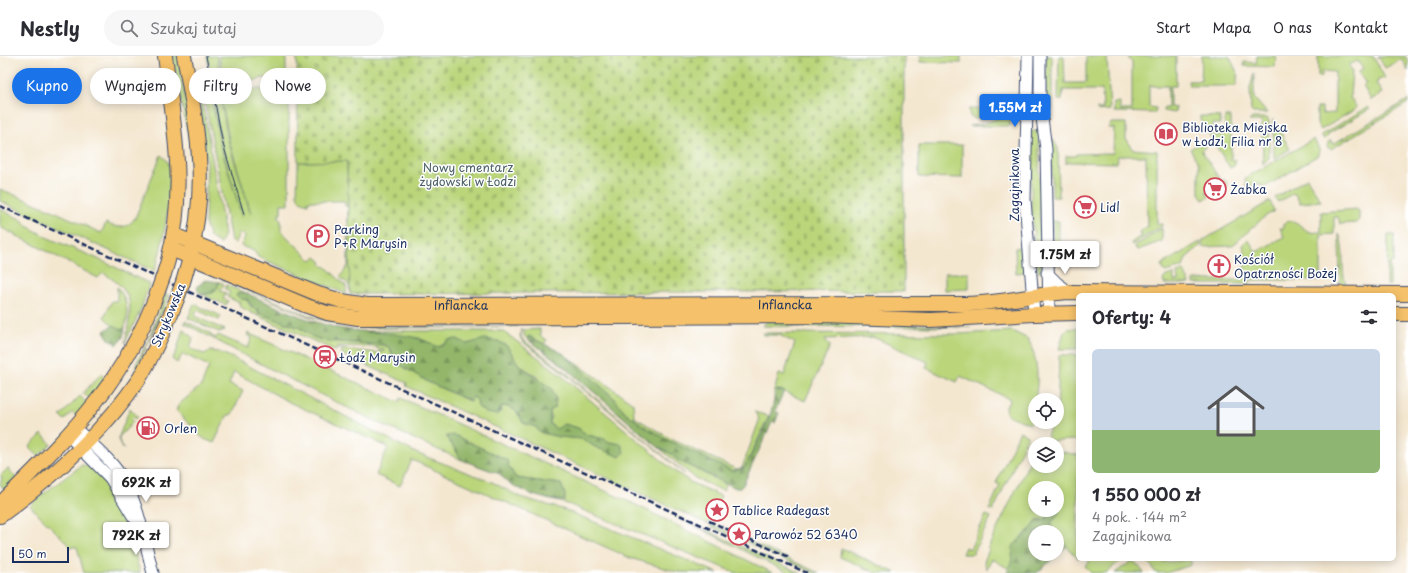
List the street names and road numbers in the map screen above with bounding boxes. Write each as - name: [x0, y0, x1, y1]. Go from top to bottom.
- street label: Zagajnikowa: [1005, 148, 1023, 222]
- street label: Strykowska: [146, 280, 190, 350]
- street label: Inflancka: [758, 295, 813, 313]
- street label: Inflancka: [434, 296, 489, 314]

